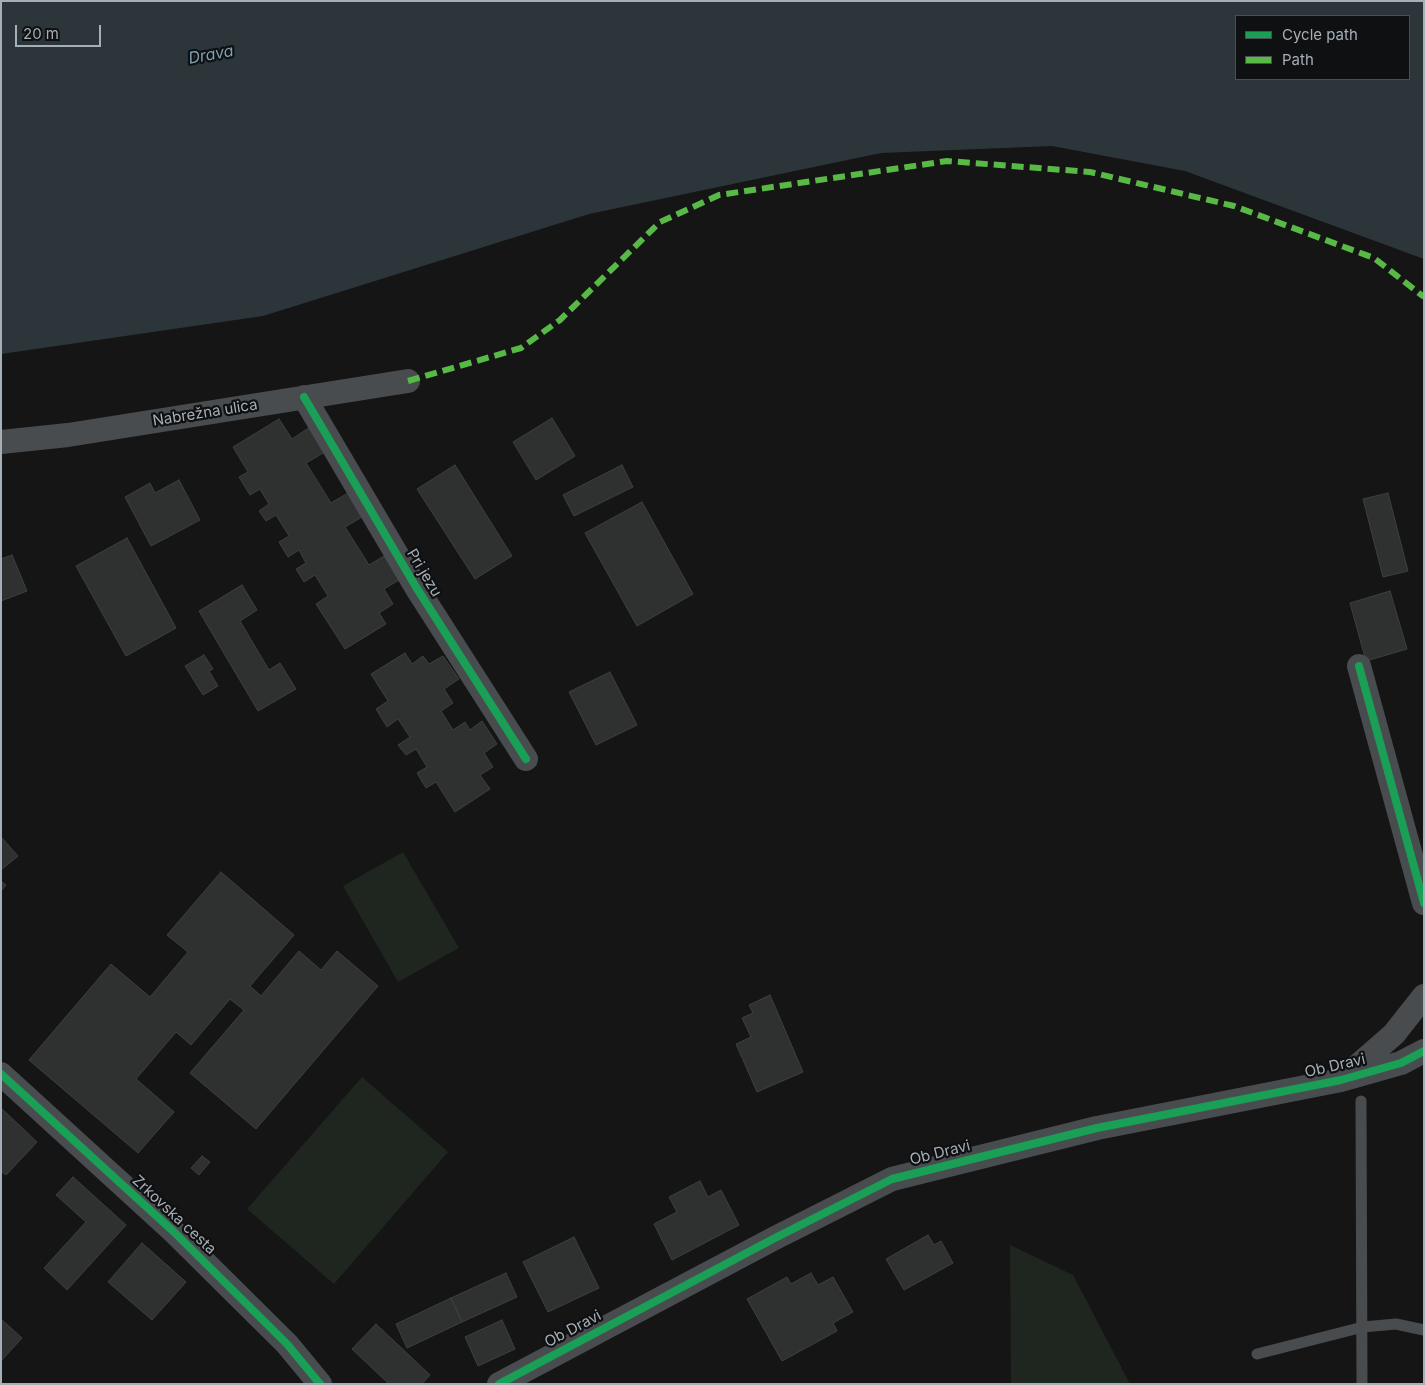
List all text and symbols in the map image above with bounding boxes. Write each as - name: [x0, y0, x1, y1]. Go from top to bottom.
- scale bar: [18, 15, 104, 47]
- legend: [1235, 15, 1410, 80]
- text: 20 m: [23, 24, 59, 43]
- text: Cycle path: [1282, 25, 1358, 44]
- water label: Drava: [187, 42, 235, 68]
- text: Path: [1282, 50, 1314, 69]
- street label: Nabrežna ulica: [151, 396, 259, 430]
- street label: Pri jezu: [403, 546, 445, 600]
- street label: Ob Dravi: [1303, 1050, 1367, 1082]
- street label: Ob Dravi: [908, 1137, 972, 1169]
- street label: Zrkovska cesta: [128, 1172, 220, 1258]
- street label: Ob Dravi: [542, 1307, 604, 1351]

